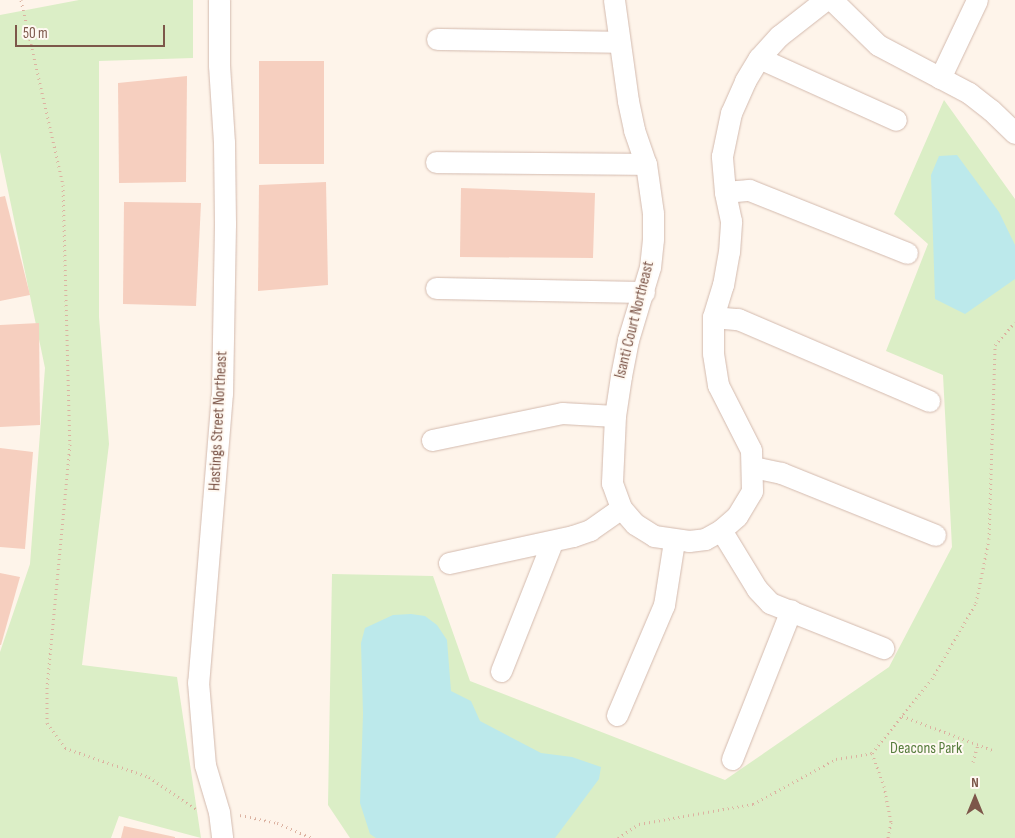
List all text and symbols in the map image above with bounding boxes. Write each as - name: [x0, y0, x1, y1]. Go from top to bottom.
- scale bar: [18, 15, 168, 47]
- text: 50 m: [23, 24, 48, 43]
- street label: Isanti Court Northeast: [611, 259, 659, 381]
- street label: Hastings Street Northeast: [206, 350, 232, 492]
- park label: Deacons Park: [890, 739, 962, 759]
- north arrow: [950, 773, 1000, 823]
- text: N: [971, 774, 979, 791]

